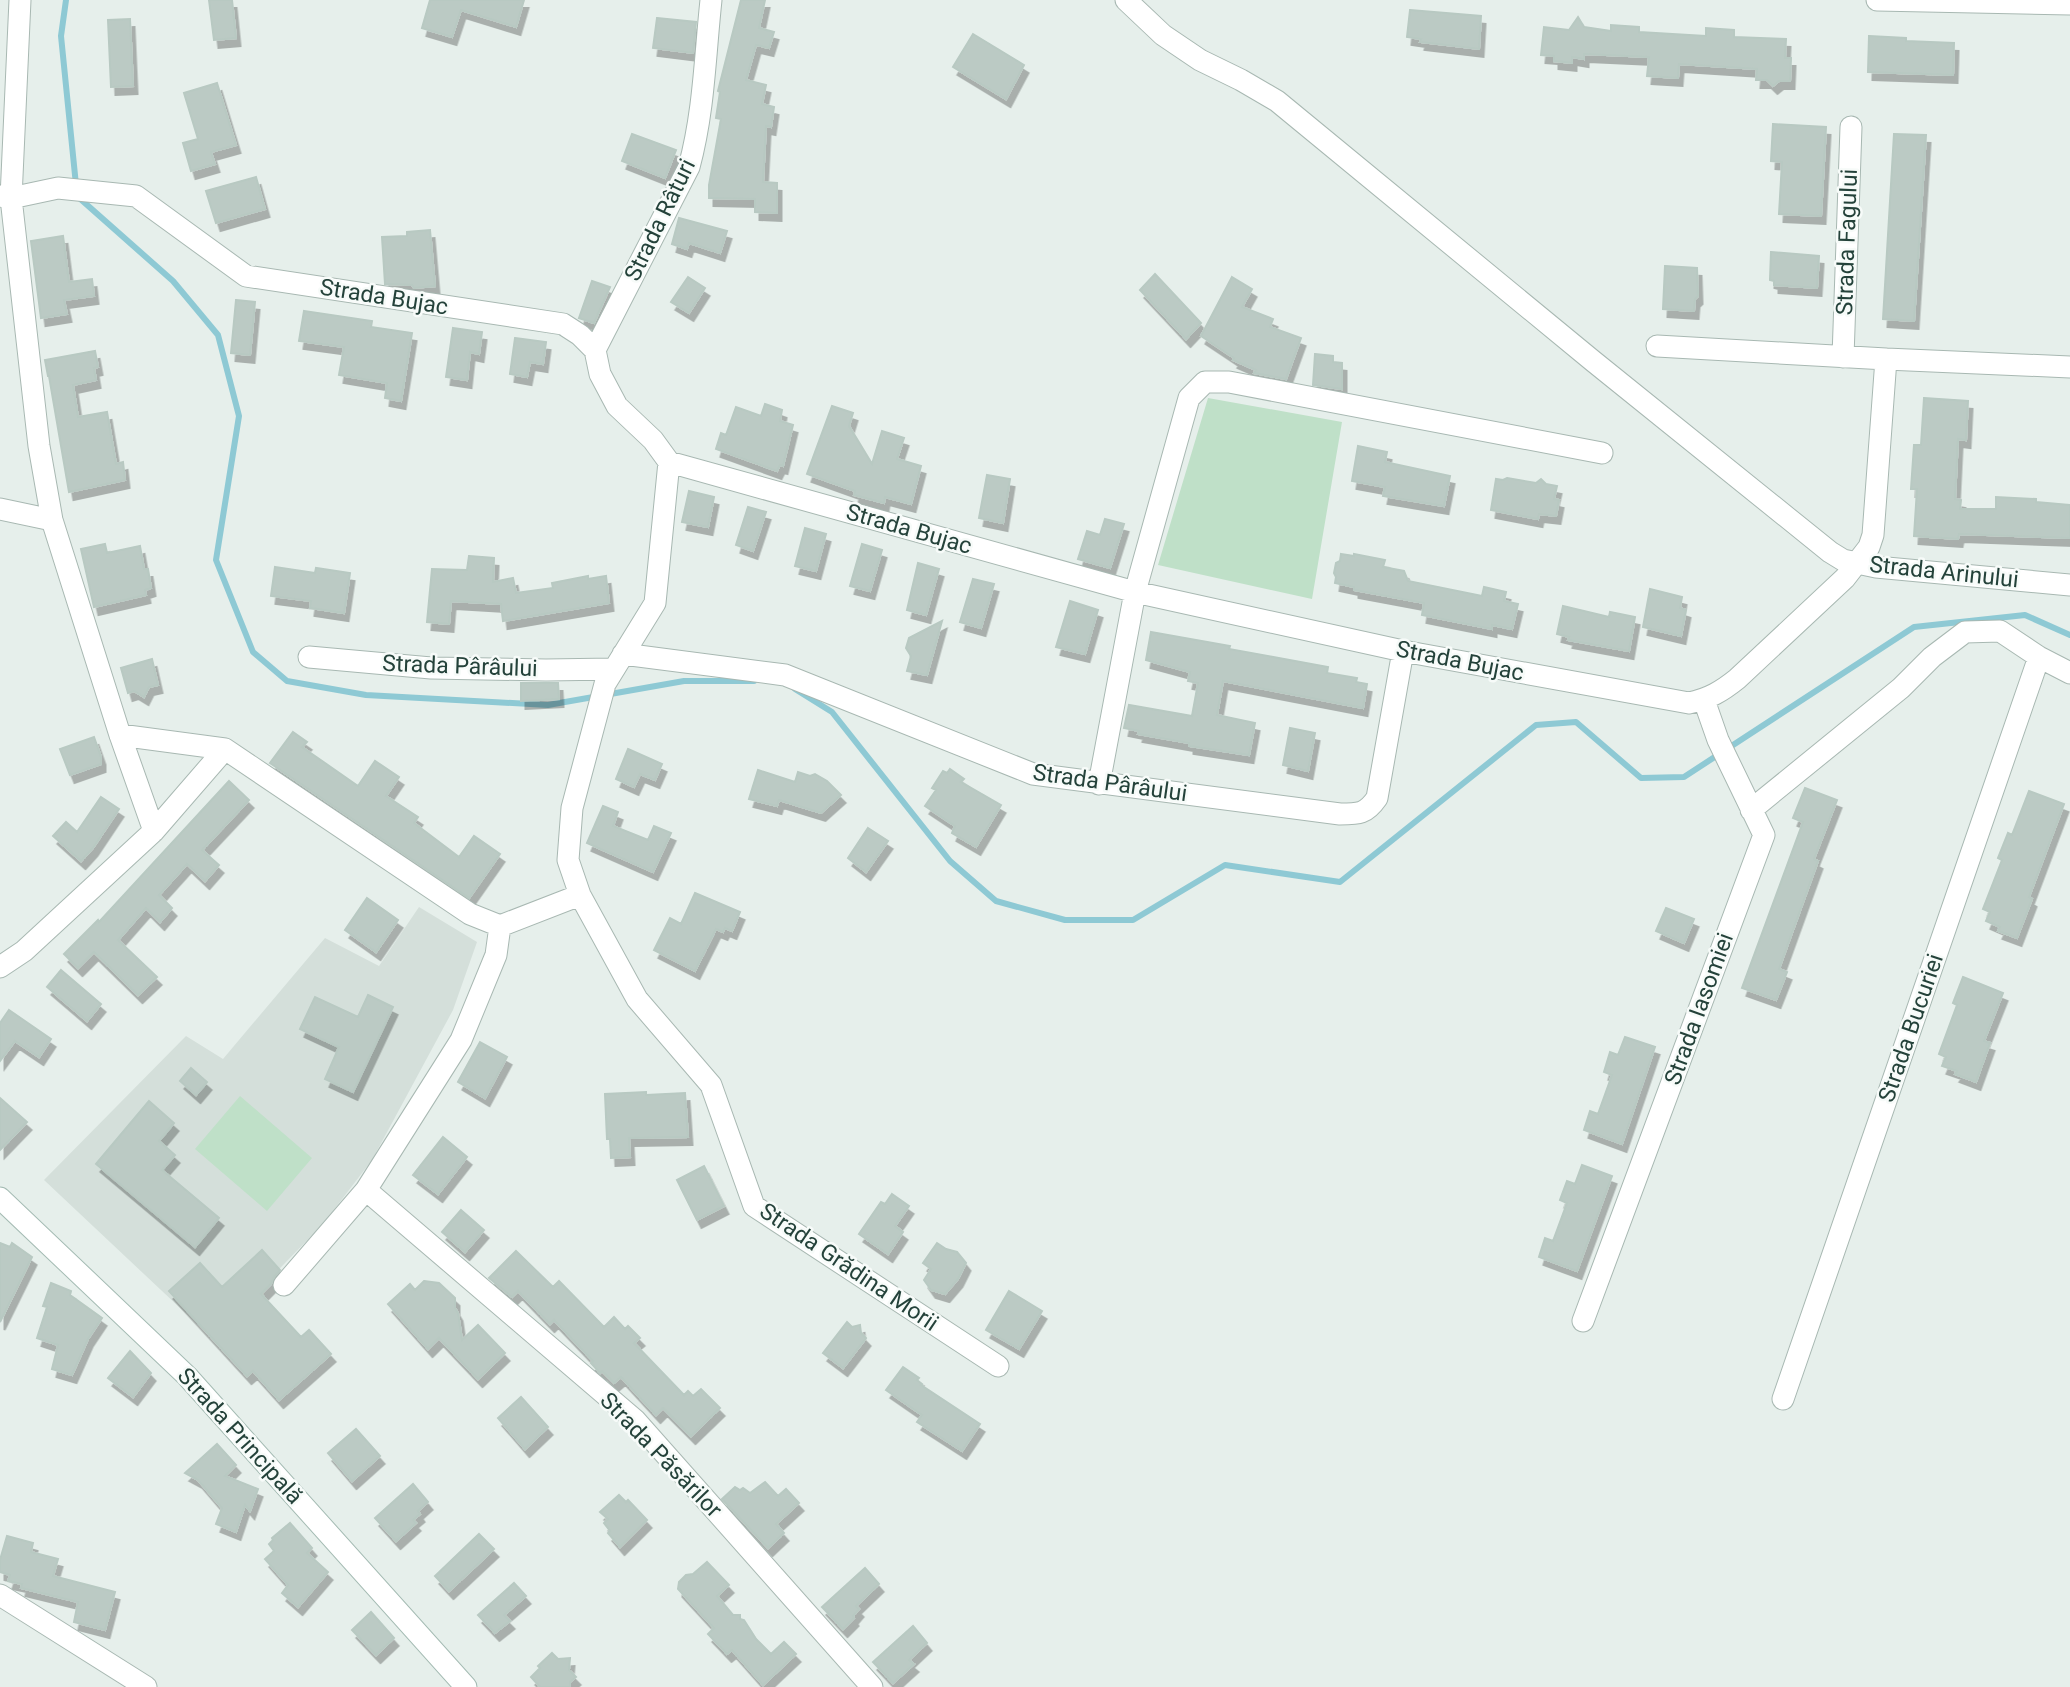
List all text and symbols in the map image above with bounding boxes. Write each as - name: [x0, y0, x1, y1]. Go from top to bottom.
- street label: Strada Râturi: [619, 155, 701, 285]
- street label: Strada Fagului: [1831, 168, 1863, 316]
- street label: Strada Bujac: [318, 274, 450, 320]
- street label: Strada Bujac: [843, 498, 975, 560]
- street label: Strada Arinului: [1868, 551, 2020, 593]
- street label: Strada Bujac: [1394, 635, 1526, 687]
- street label: Strada Pârâului: [382, 650, 538, 682]
- street label: Strada Pârâului: [1031, 759, 1189, 807]
- street label: Strada Iasomiei: [1659, 929, 1739, 1089]
- street label: Strada Bucuriei: [1873, 950, 1949, 1106]
- street label: Strada Grădina Morii: [755, 1197, 943, 1337]
- street label: Strada Principală: [172, 1362, 308, 1510]
- street label: Strada Păsărilor: [595, 1387, 728, 1523]

